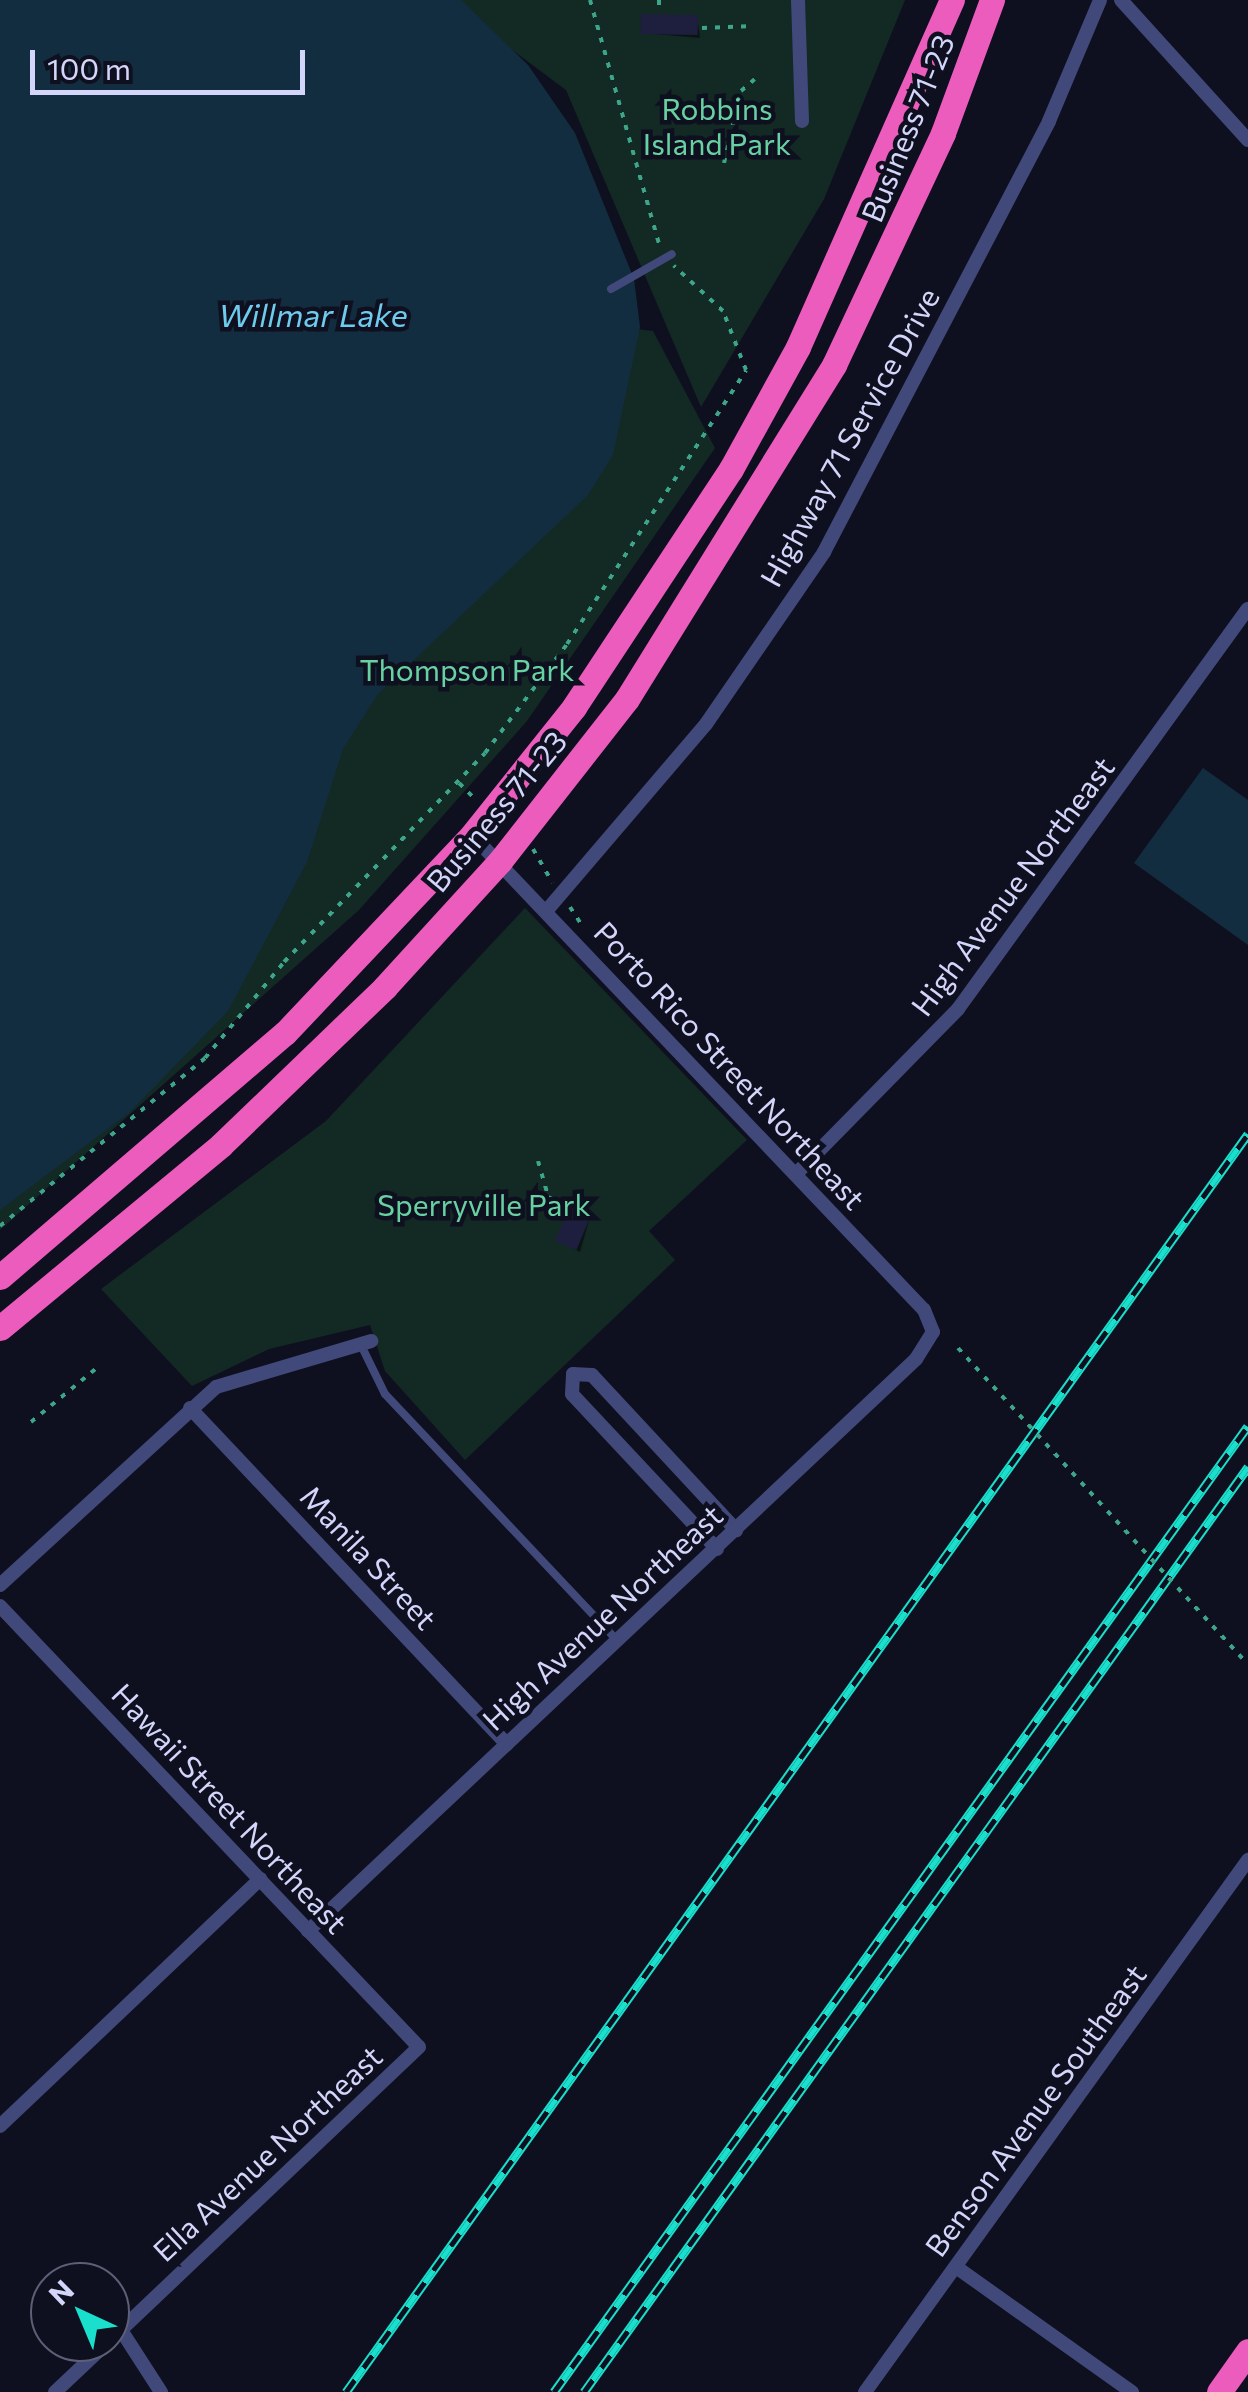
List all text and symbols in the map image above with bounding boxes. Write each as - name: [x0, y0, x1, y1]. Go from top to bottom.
- street label: Business 71-23: [853, 29, 961, 227]
- scale bar: [35, 30, 310, 92]
- text: 100 m: [47, 49, 131, 86]
- park label: Robbins Island Park: [643, 90, 791, 160]
- street label: Highway 71 Service Drive: [752, 282, 946, 592]
- water label: Willmar Lake: [218, 295, 408, 333]
- park label: Thompson Park: [359, 651, 575, 687]
- street label: Business 71-23: [418, 723, 574, 899]
- street label: High Avenue Northeast: [903, 750, 1121, 1022]
- street label: Porto Rico Street Northeast: [587, 914, 873, 1216]
- park label: Sperryville Park: [377, 1186, 591, 1222]
- street label: Manila Street: [293, 1478, 445, 1636]
- street label: High Avenue Northeast: [475, 1497, 729, 1737]
- street label: Hawaii Street Northeast: [105, 1676, 355, 1940]
- street label: Benson Avenue Southeast: [917, 1957, 1153, 2263]
- street label: Ella Avenue Northeast: [145, 2038, 389, 2268]
- north arrow: [30, 2262, 130, 2362]
- text: N: [41, 2272, 80, 2311]

